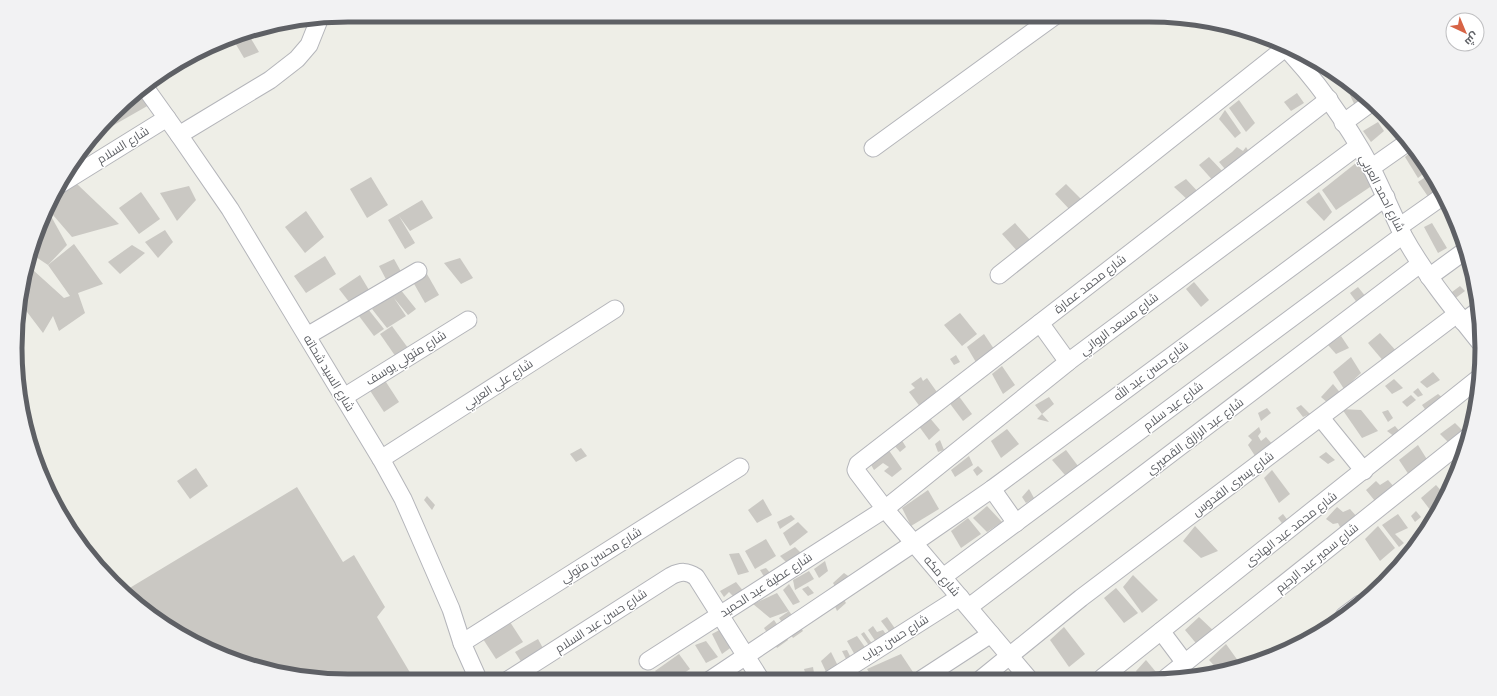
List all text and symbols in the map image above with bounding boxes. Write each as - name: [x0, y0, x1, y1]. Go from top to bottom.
- north arrow: [1445, 12, 1485, 52]
- text: ش: [1462, 29, 1481, 48]
- street label: شارع السلام: [94, 124, 152, 167]
- street label: شارع احمد العربي: [1354, 152, 1408, 235]
- street label: شارع محمد عمارة: [1051, 252, 1129, 317]
- street label: شارع مسعد الرواني: [1077, 290, 1163, 360]
- street label: شارع متولي يوسف: [363, 328, 450, 391]
- street label: شارع السيد شحاته: [300, 332, 357, 414]
- street label: شارع حسن عبد الله: [1110, 338, 1192, 404]
- street label: شارع على العربي: [461, 356, 537, 414]
- street label: شارع عيد سلام: [1140, 379, 1206, 434]
- street label: شارع عبد الرازق القصيري: [1144, 395, 1248, 479]
- street label: شارع يسرى القدوس: [1190, 449, 1277, 520]
- street label: شارع محمد عبد الهادى: [1242, 489, 1340, 570]
- street label: شارع سمير عبد الرحيم: [1273, 520, 1362, 596]
- street label: شارع محسن متولي: [558, 524, 646, 588]
- street label: شارع عطية عبد الحميد: [717, 550, 815, 621]
- street label: شارع مكه: [920, 553, 963, 600]
- street label: شارع حسن عبد السلام: [553, 586, 650, 657]
- street label: شارع حسن دياب: [859, 612, 932, 665]

